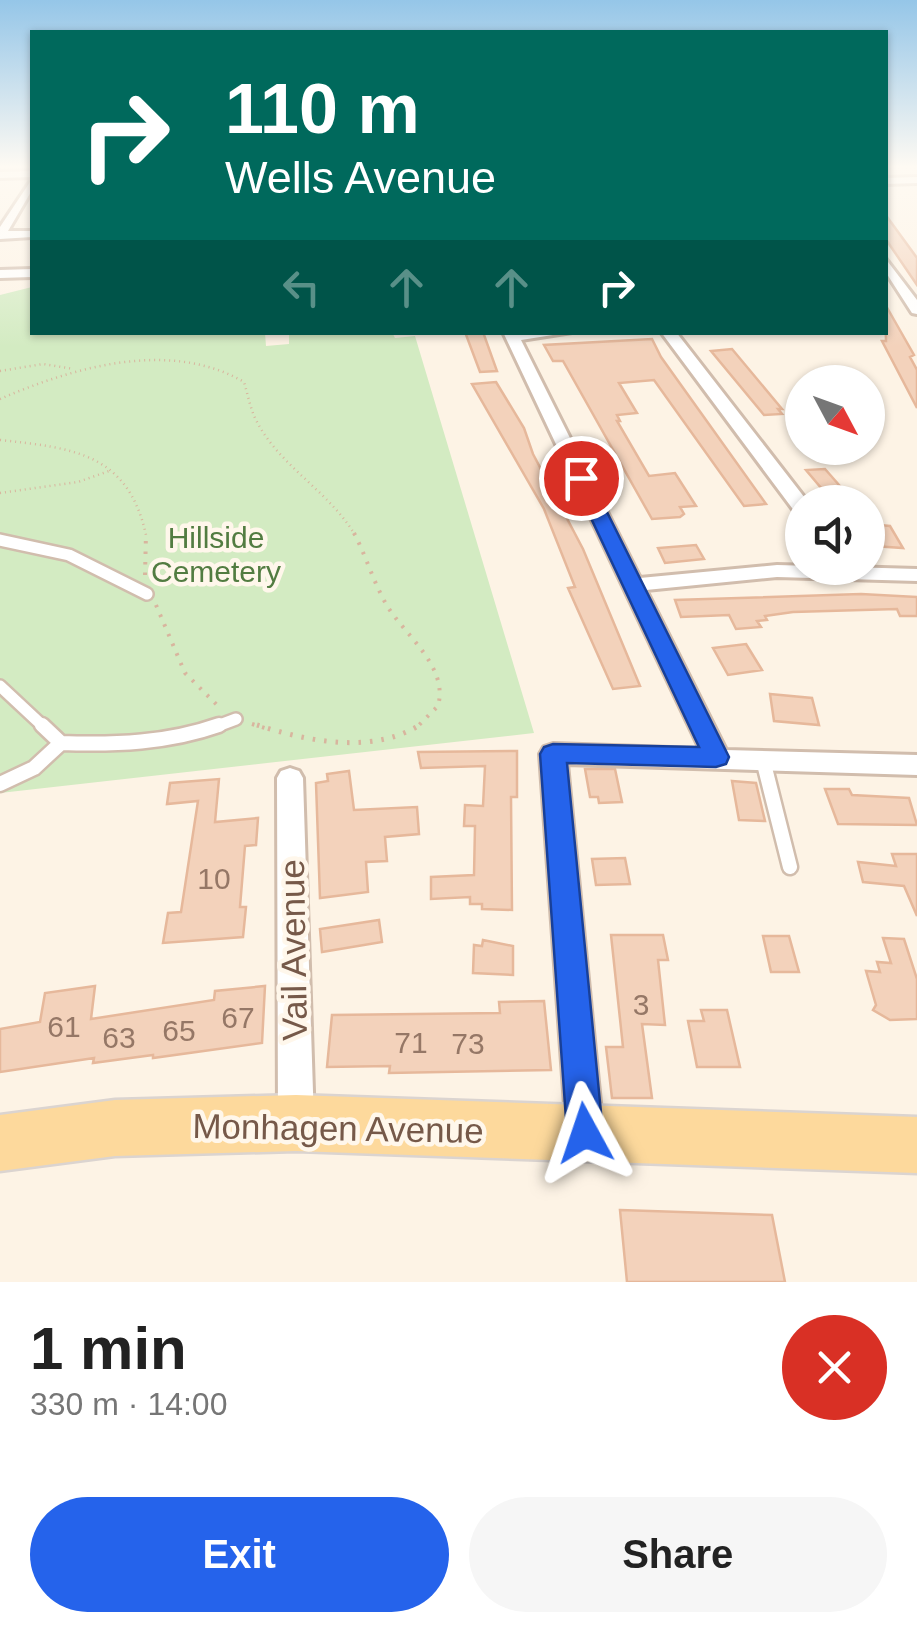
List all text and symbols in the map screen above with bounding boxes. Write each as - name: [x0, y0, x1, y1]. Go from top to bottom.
- icon: right: [60, 70, 190, 200]
- text: 110 m: [225, 70, 420, 148]
- text: Wells Avenue: [225, 152, 496, 203]
- icon: left: [274, 260, 329, 315]
- icon: ahead: [379, 260, 434, 315]
- icon: ahead: [484, 260, 539, 315]
- icon: right: [589, 260, 644, 315]
- north arrow: [785, 365, 885, 465]
- map controls: [785, 365, 885, 585]
- pin: [539, 436, 624, 521]
- icon: arrive: [554, 451, 609, 506]
- button: sound: [785, 485, 885, 585]
- park label: Hillside Cemetery: [151, 521, 281, 588]
- street label: Vail Avenue: [272, 859, 314, 1041]
- house number: 10: [197, 862, 231, 895]
- house number: 3: [633, 988, 649, 1021]
- house number: 67: [221, 1001, 255, 1034]
- house number: 61: [47, 1010, 81, 1043]
- house number: 65: [162, 1014, 196, 1047]
- house number: 63: [102, 1021, 136, 1054]
- house number: 71: [394, 1026, 428, 1059]
- house number: 73: [451, 1027, 485, 1060]
- position arrow: [533, 1081, 637, 1185]
- street label: Monhagen Avenue: [192, 1106, 484, 1150]
- text: 1 min: [30, 1315, 187, 1382]
- button: close: [782, 1315, 887, 1420]
- text: 330 m · 14:00: [30, 1386, 227, 1422]
- button: Exit: [30, 1497, 449, 1612]
- button: Share: [469, 1497, 887, 1612]

